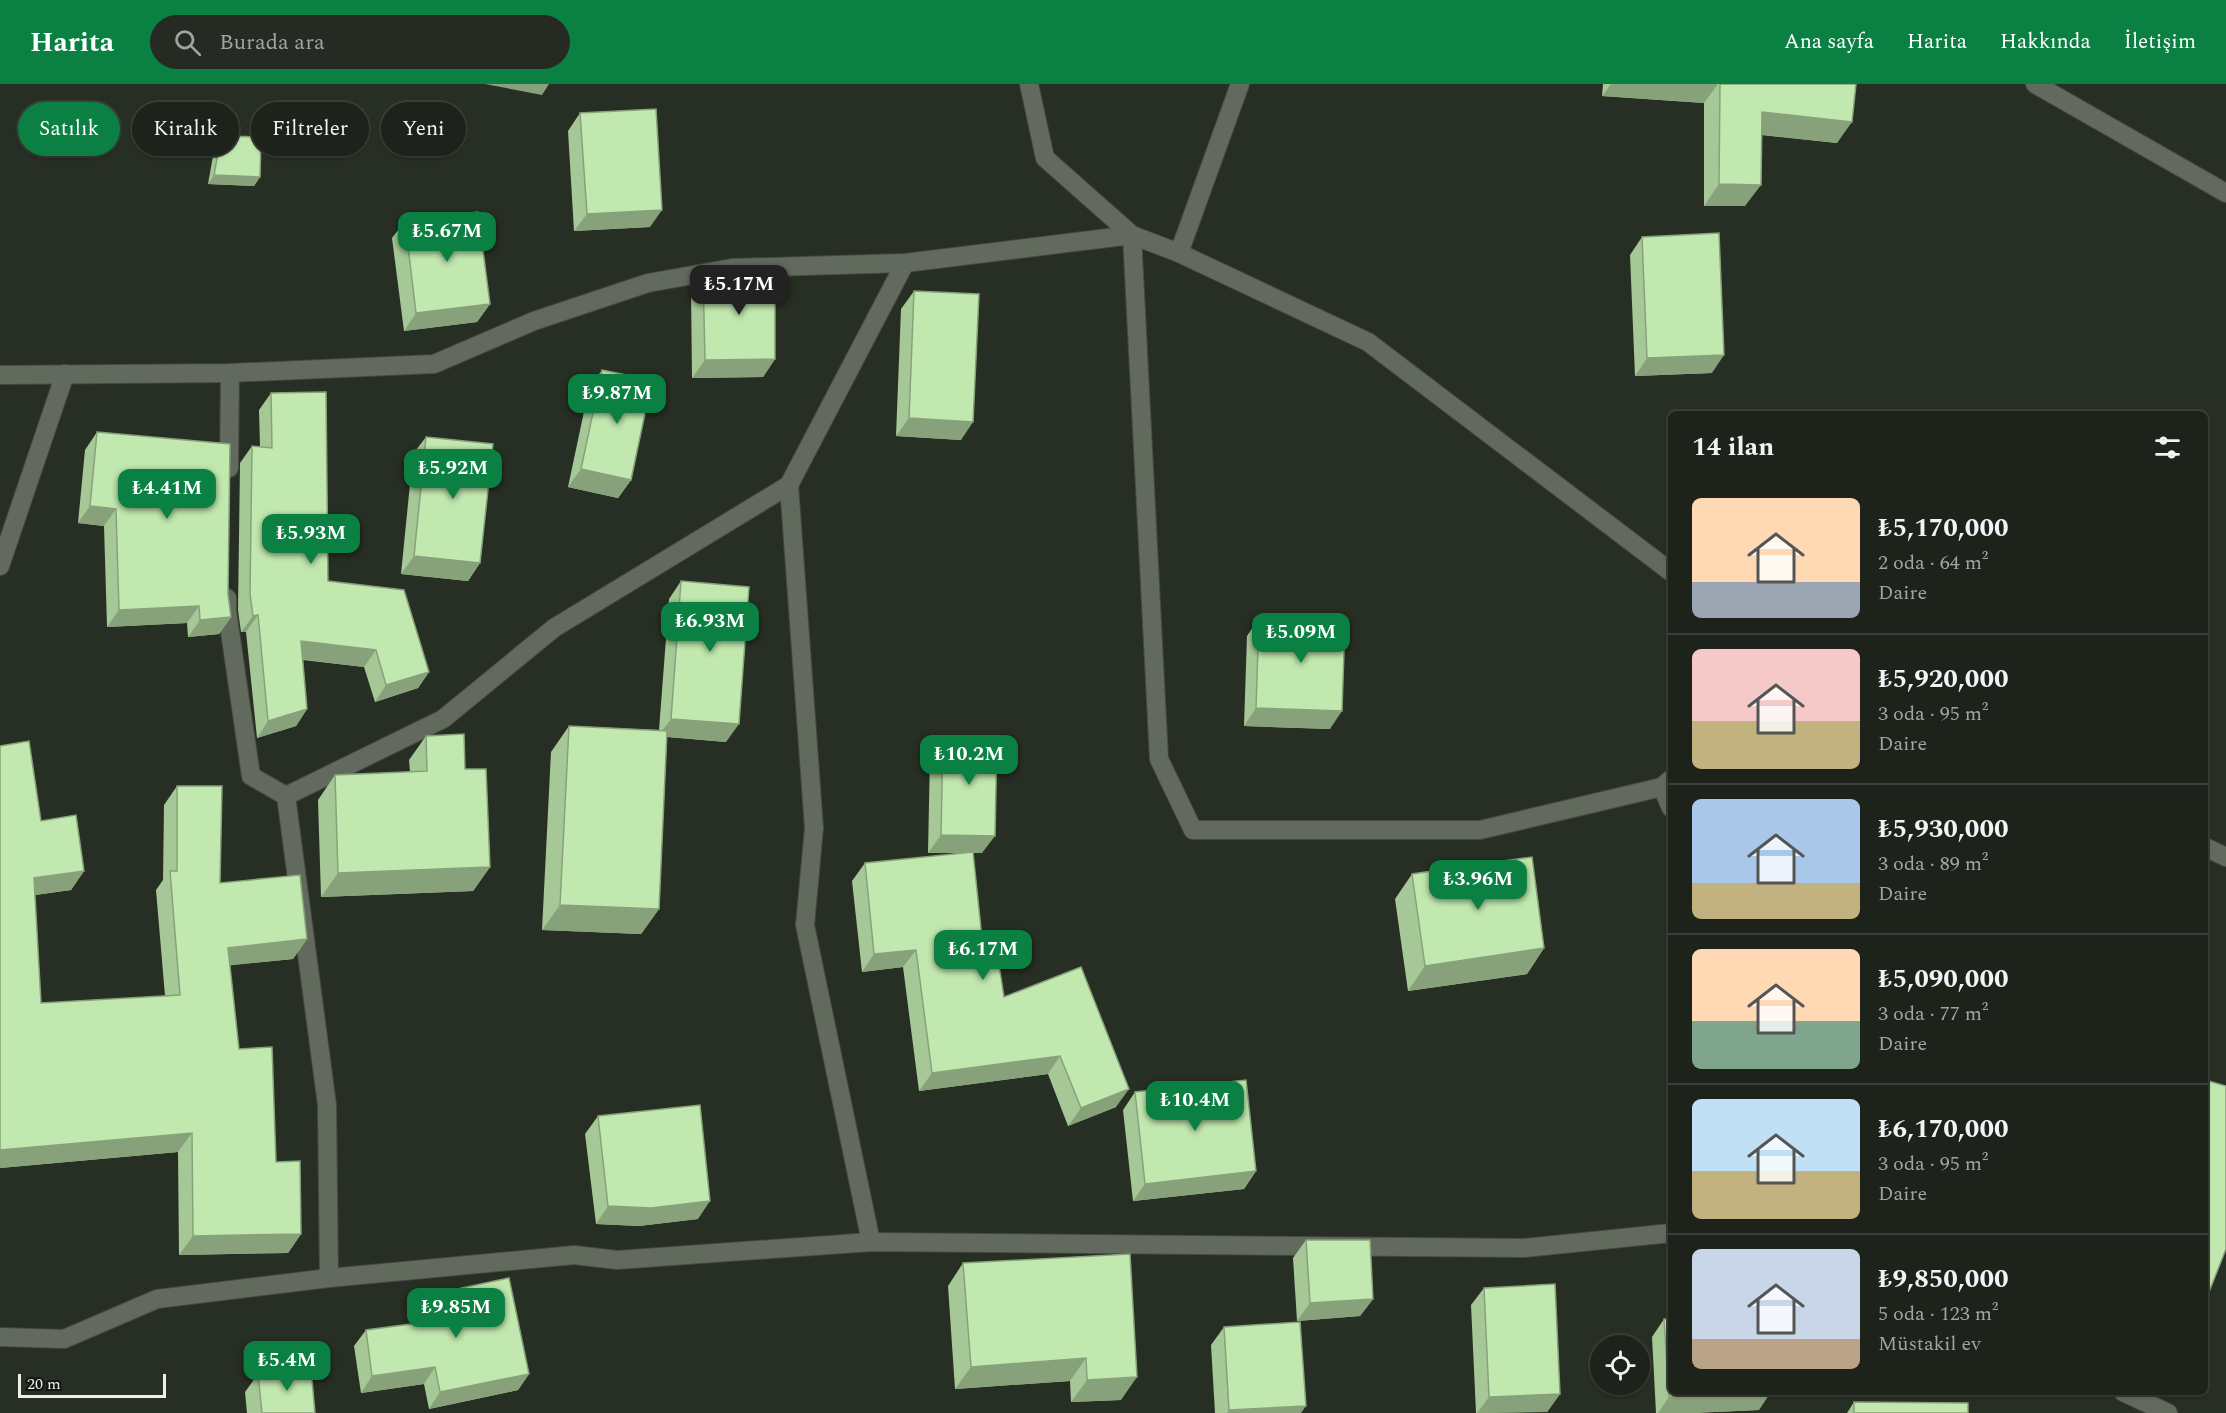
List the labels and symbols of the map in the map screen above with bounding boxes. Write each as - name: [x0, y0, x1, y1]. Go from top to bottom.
- pin: ₺5.67M: [398, 212, 496, 263]
- pin: ₺5.17M: [690, 265, 788, 316]
- pin: ₺9.87M: [568, 374, 666, 425]
- pin: ₺5.92M: [404, 449, 502, 500]
- pin: ₺4.41M: [118, 469, 216, 520]
- pin: ₺5.93M: [262, 514, 360, 565]
- pin: ₺6.93M: [661, 602, 759, 653]
- pin: ₺5.09M: [1252, 613, 1350, 664]
- pin: ₺10.2M: [920, 735, 1018, 786]
- pin: ₺3.96M: [1429, 860, 1527, 911]
- pin: ₺6.17M: [934, 930, 1032, 981]
- pin: ₺10.4M: [1146, 1081, 1244, 1132]
- pin: ₺9.85M: [407, 1288, 505, 1339]
- pin: ₺5.4M: [245, 1341, 329, 1392]
- scale bar: [18, 1371, 166, 1398]

